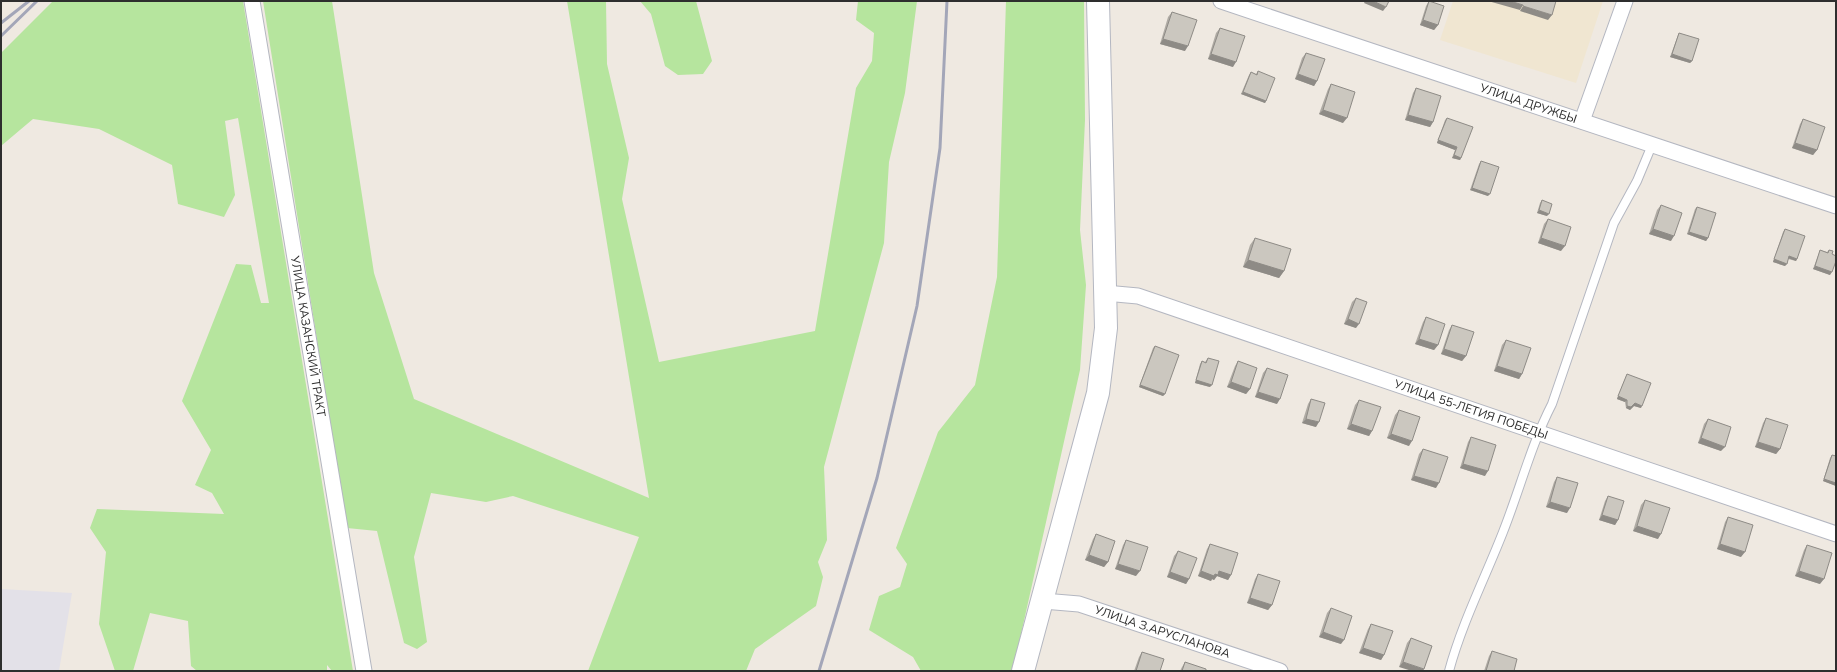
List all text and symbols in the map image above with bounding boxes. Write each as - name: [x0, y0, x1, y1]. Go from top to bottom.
- street label: УЛИЦА ДРУЖБЫ: [1477, 80, 1579, 127]
- street label: УЛИЦА КАЗАНСКИЙ ТРАКТ: [287, 254, 329, 419]
- street label: УЛИЦА 55-ЛЕТИЯ ПОБЕДЫ: [1391, 376, 1550, 443]
- street label: УЛИЦА З.АРУСЛАНОВА: [1092, 601, 1232, 662]

